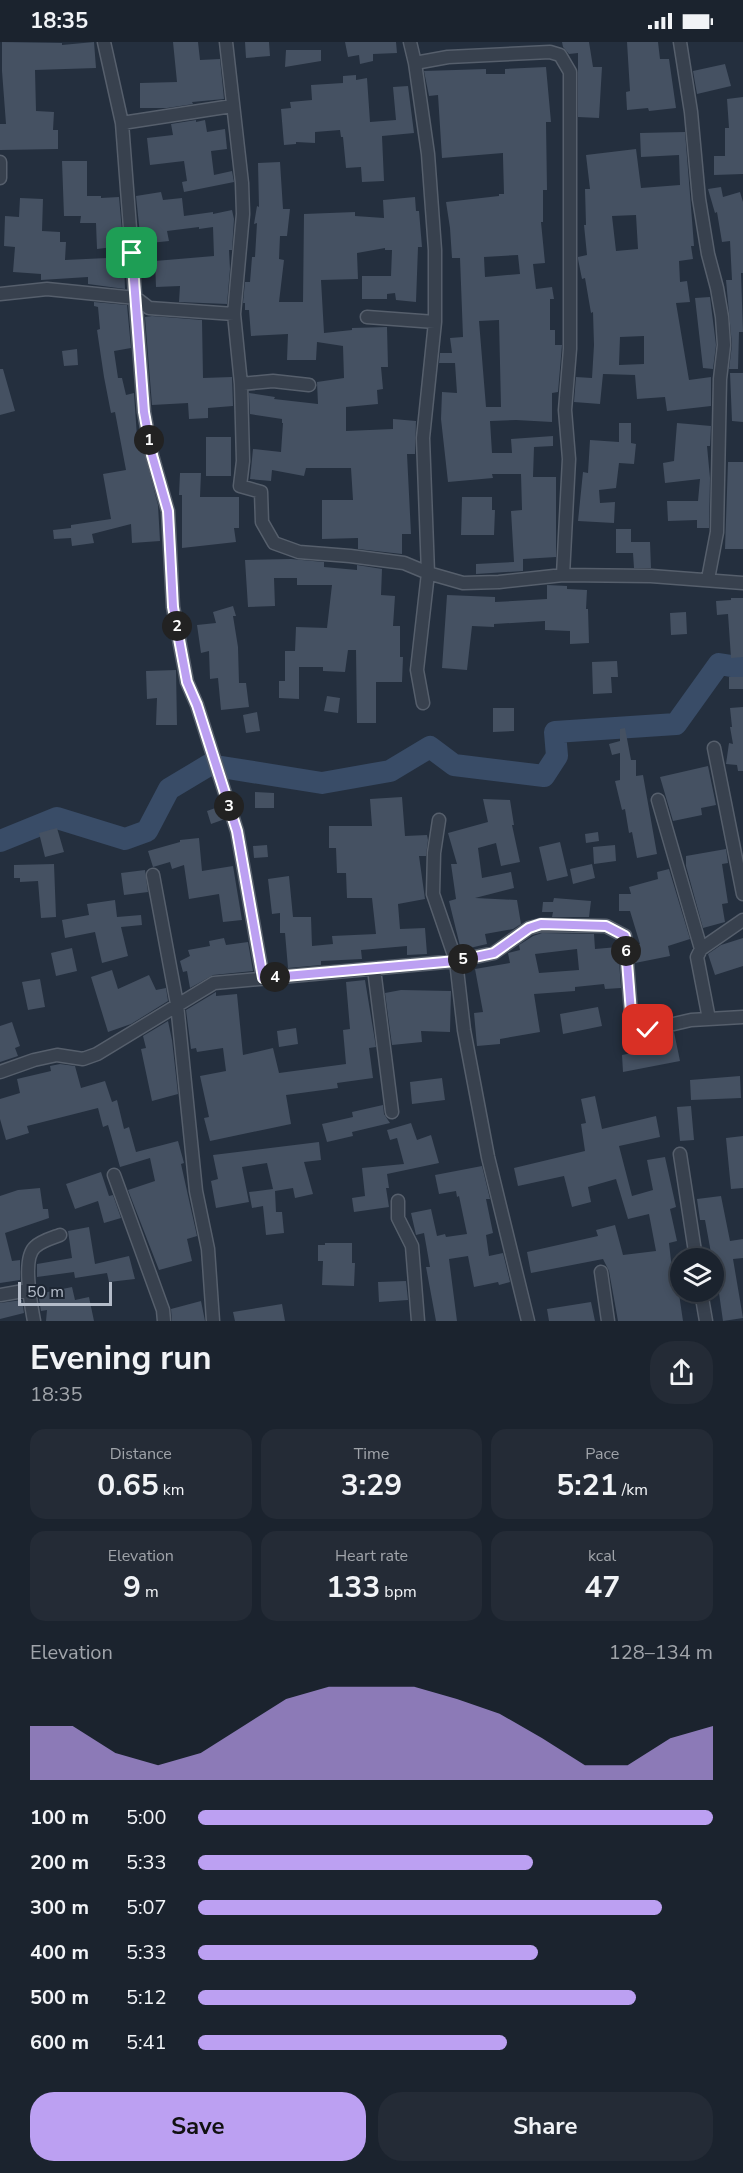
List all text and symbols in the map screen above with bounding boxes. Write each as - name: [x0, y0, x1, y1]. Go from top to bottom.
- text: 18:35: [30, 6, 88, 36]
- pin: [106, 227, 157, 278]
- icon: arrive: [115, 236, 148, 269]
- pin: 1: [134, 425, 164, 455]
- text: 1: [144, 429, 154, 451]
- pin: 2: [162, 611, 192, 641]
- text: 2: [172, 615, 182, 637]
- pin: 3: [214, 791, 244, 821]
- text: 3: [224, 795, 234, 817]
- pin: 6: [611, 936, 641, 966]
- text: 6: [621, 940, 631, 962]
- pin: 5: [448, 944, 478, 974]
- text: 5: [458, 948, 468, 970]
- pin: 4: [260, 962, 290, 992]
- text: 4: [270, 966, 280, 988]
- pin: [622, 1004, 673, 1055]
- icon: check: [631, 1013, 664, 1046]
- map controls: [670, 1248, 724, 1302]
- button: layers: [670, 1248, 724, 1302]
- scale bar: [18, 1279, 112, 1306]
- text: 50 m: [27, 1281, 64, 1303]
- text: Evening run: [30, 1336, 212, 1381]
- button: share: [650, 1341, 713, 1404]
- text: 18:35: [30, 1381, 83, 1408]
- text: Distance: [110, 1443, 172, 1465]
- text: Time: [354, 1443, 389, 1465]
- text: Pace: [585, 1443, 619, 1465]
- text: 0.65: [97, 1465, 159, 1506]
- text: 3:29: [341, 1465, 402, 1506]
- text: 5:21: [556, 1465, 618, 1506]
- text: km: [159, 1479, 184, 1501]
- text: /km: [618, 1479, 648, 1501]
- text: Elevation: [108, 1545, 174, 1567]
- text: Heart rate: [335, 1545, 408, 1567]
- text: kcal: [588, 1545, 616, 1567]
- text: 9: [123, 1567, 141, 1608]
- text: 133: [326, 1567, 380, 1608]
- text: 47: [584, 1567, 620, 1608]
- text: m: [141, 1581, 159, 1603]
- text: bpm: [380, 1581, 417, 1603]
- text: Elevation: [30, 1639, 113, 1666]
- text: 128–134 m: [609, 1639, 713, 1666]
- text: 100 m: [30, 1804, 89, 1831]
- text: 5:00: [126, 1804, 167, 1831]
- text: 200 m: [30, 1849, 89, 1876]
- text: 5:33: [126, 1849, 167, 1876]
- text: 300 m: [30, 1894, 89, 1921]
- text: 5:07: [126, 1894, 167, 1921]
- text: 400 m: [30, 1939, 89, 1966]
- text: 5:33: [126, 1939, 167, 1966]
- text: 500 m: [30, 1984, 89, 2011]
- text: 5:12: [126, 1984, 167, 2011]
- text: 600 m: [30, 2029, 89, 2056]
- text: 5:41: [126, 2029, 167, 2056]
- button: Save: [30, 2092, 366, 2161]
- button: Share: [378, 2092, 713, 2161]

